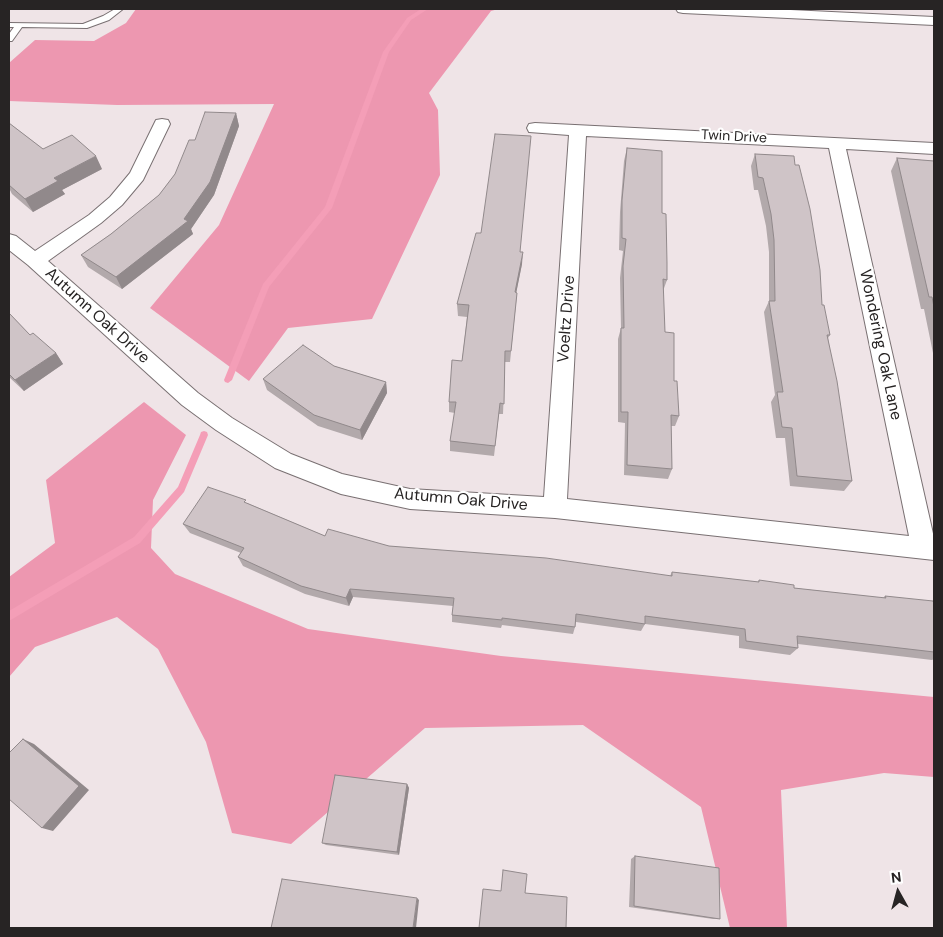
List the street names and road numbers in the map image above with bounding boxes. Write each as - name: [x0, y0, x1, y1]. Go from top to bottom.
- street label: Twin Drive: [701, 127, 767, 147]
- street label: Autumn Oak Drive: [41, 264, 153, 368]
- street label: Wondering Oak Lane: [855, 268, 905, 422]
- street label: Voeltz Drive: [554, 275, 580, 363]
- street label: Autumn Oak Drive: [393, 485, 529, 515]

